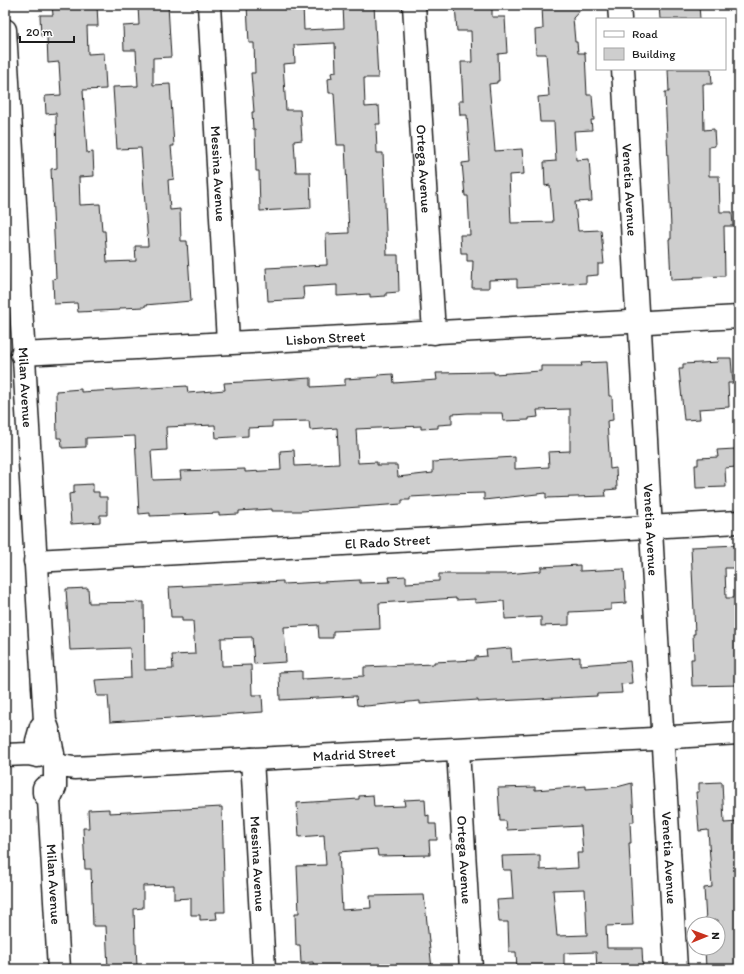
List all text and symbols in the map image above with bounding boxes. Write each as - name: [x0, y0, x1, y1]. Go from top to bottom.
- scale bar: [20, 18, 74, 44]
- legend: [596, 18, 726, 70]
- text: 20 m: [26, 25, 53, 39]
- text: Road: [632, 27, 658, 41]
- text: Building: [632, 47, 676, 61]
- street label: Ortega Avenue: [412, 124, 435, 214]
- street label: Messina Avenue: [207, 125, 229, 222]
- street label: Venetia Avenue: [618, 143, 641, 237]
- street label: Lisbon Street: [285, 328, 366, 349]
- street label: Milan Avenue: [14, 347, 36, 429]
- street label: Venetia Avenue: [639, 483, 662, 577]
- street label: El Rado Street: [344, 531, 431, 553]
- street label: Madrid Street: [312, 744, 396, 765]
- street label: Venetia Avenue: [658, 811, 680, 905]
- street label: Messina Avenue: [246, 815, 269, 912]
- street label: Ortega Avenue: [453, 815, 475, 905]
- street label: Milan Avenue: [43, 844, 64, 925]
- north arrow: [686, 916, 726, 956]
- text: N: [709, 932, 722, 940]

